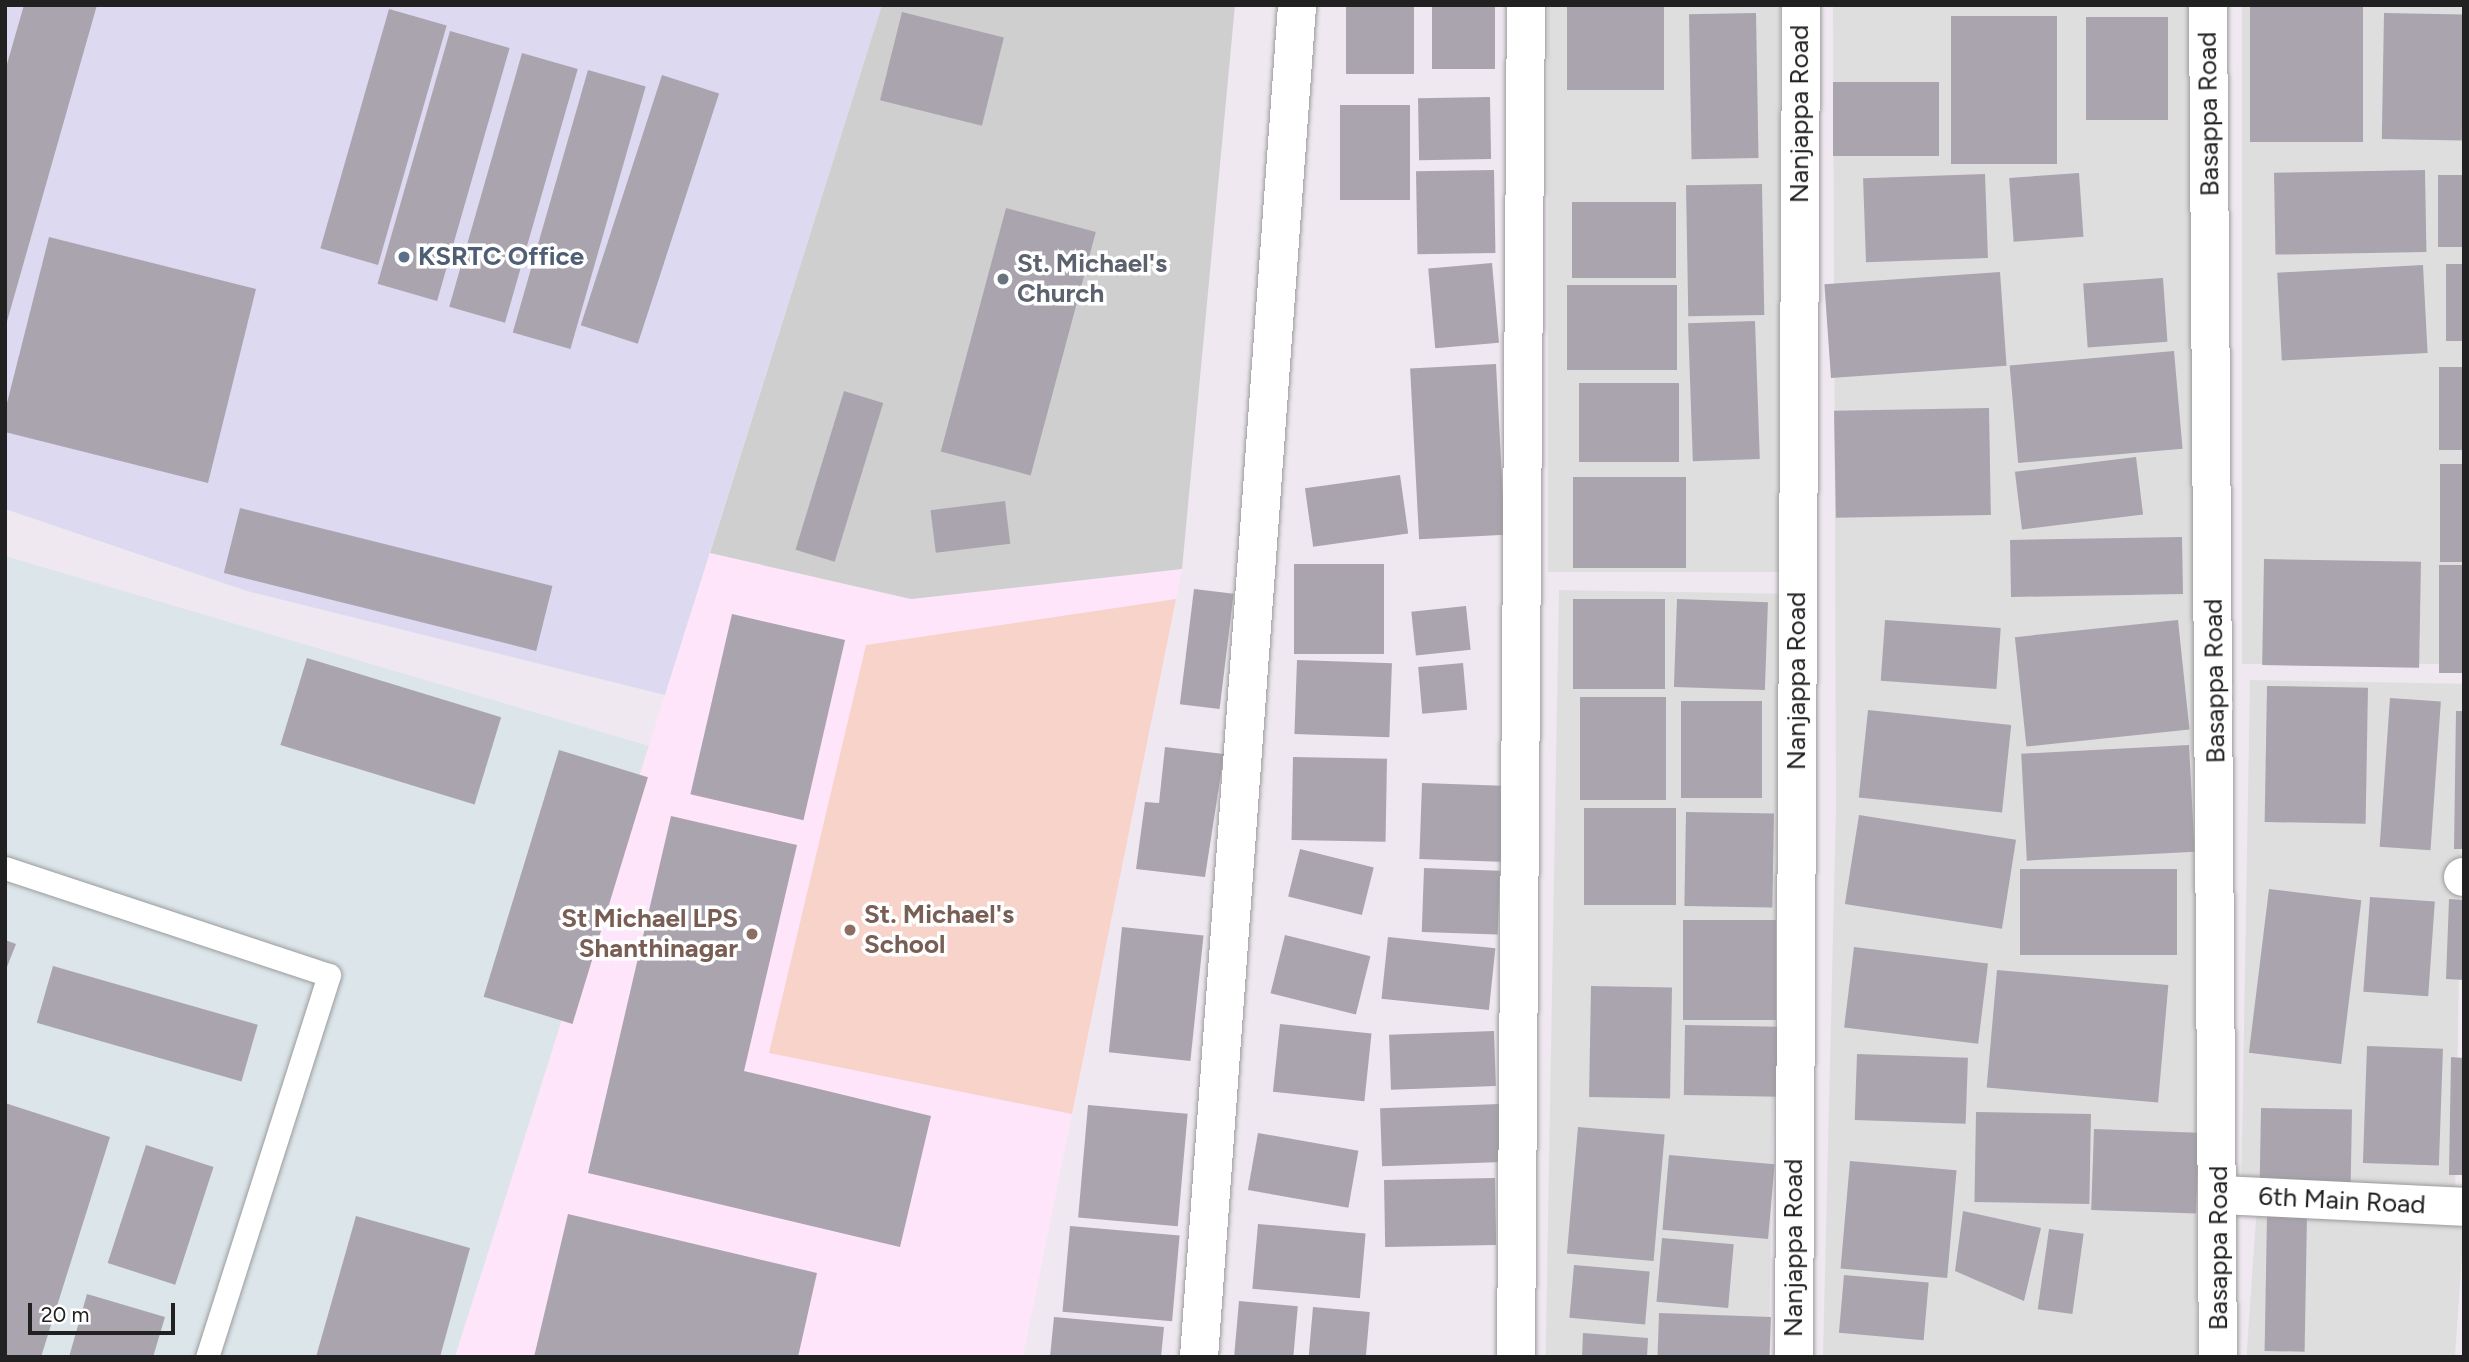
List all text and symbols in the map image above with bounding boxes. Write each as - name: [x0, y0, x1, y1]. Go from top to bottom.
- street label: Nanjappa Road: [1784, 25, 1816, 203]
- street label: Basappa Road: [2192, 31, 2226, 197]
- place label: KSRTC Office: [418, 241, 584, 273]
- place label: St. Michael's Church: [1017, 248, 1167, 310]
- marker: KSRTC Office: [396, 249, 412, 265]
- marker: St. Michael's Church: [995, 271, 1011, 287]
- street label: Nanjappa Road: [1781, 592, 1813, 770]
- street label: Basappa Road: [2198, 598, 2232, 764]
- place label: St. Michael's School: [864, 899, 1014, 960]
- place label: St Michael LPS Shanthinagar: [561, 903, 738, 964]
- marker: St. Michael's School: [842, 922, 858, 938]
- marker: St Michael LPS Shanthinagar: [744, 926, 760, 942]
- street label: Nanjappa Road: [1778, 1159, 1810, 1337]
- street label: Basappa Road: [2203, 1166, 2235, 1330]
- street label: 6th Main Road: [2258, 1181, 2426, 1221]
- scale bar: [32, 1288, 178, 1332]
- text: 20 m: [41, 1302, 89, 1327]

